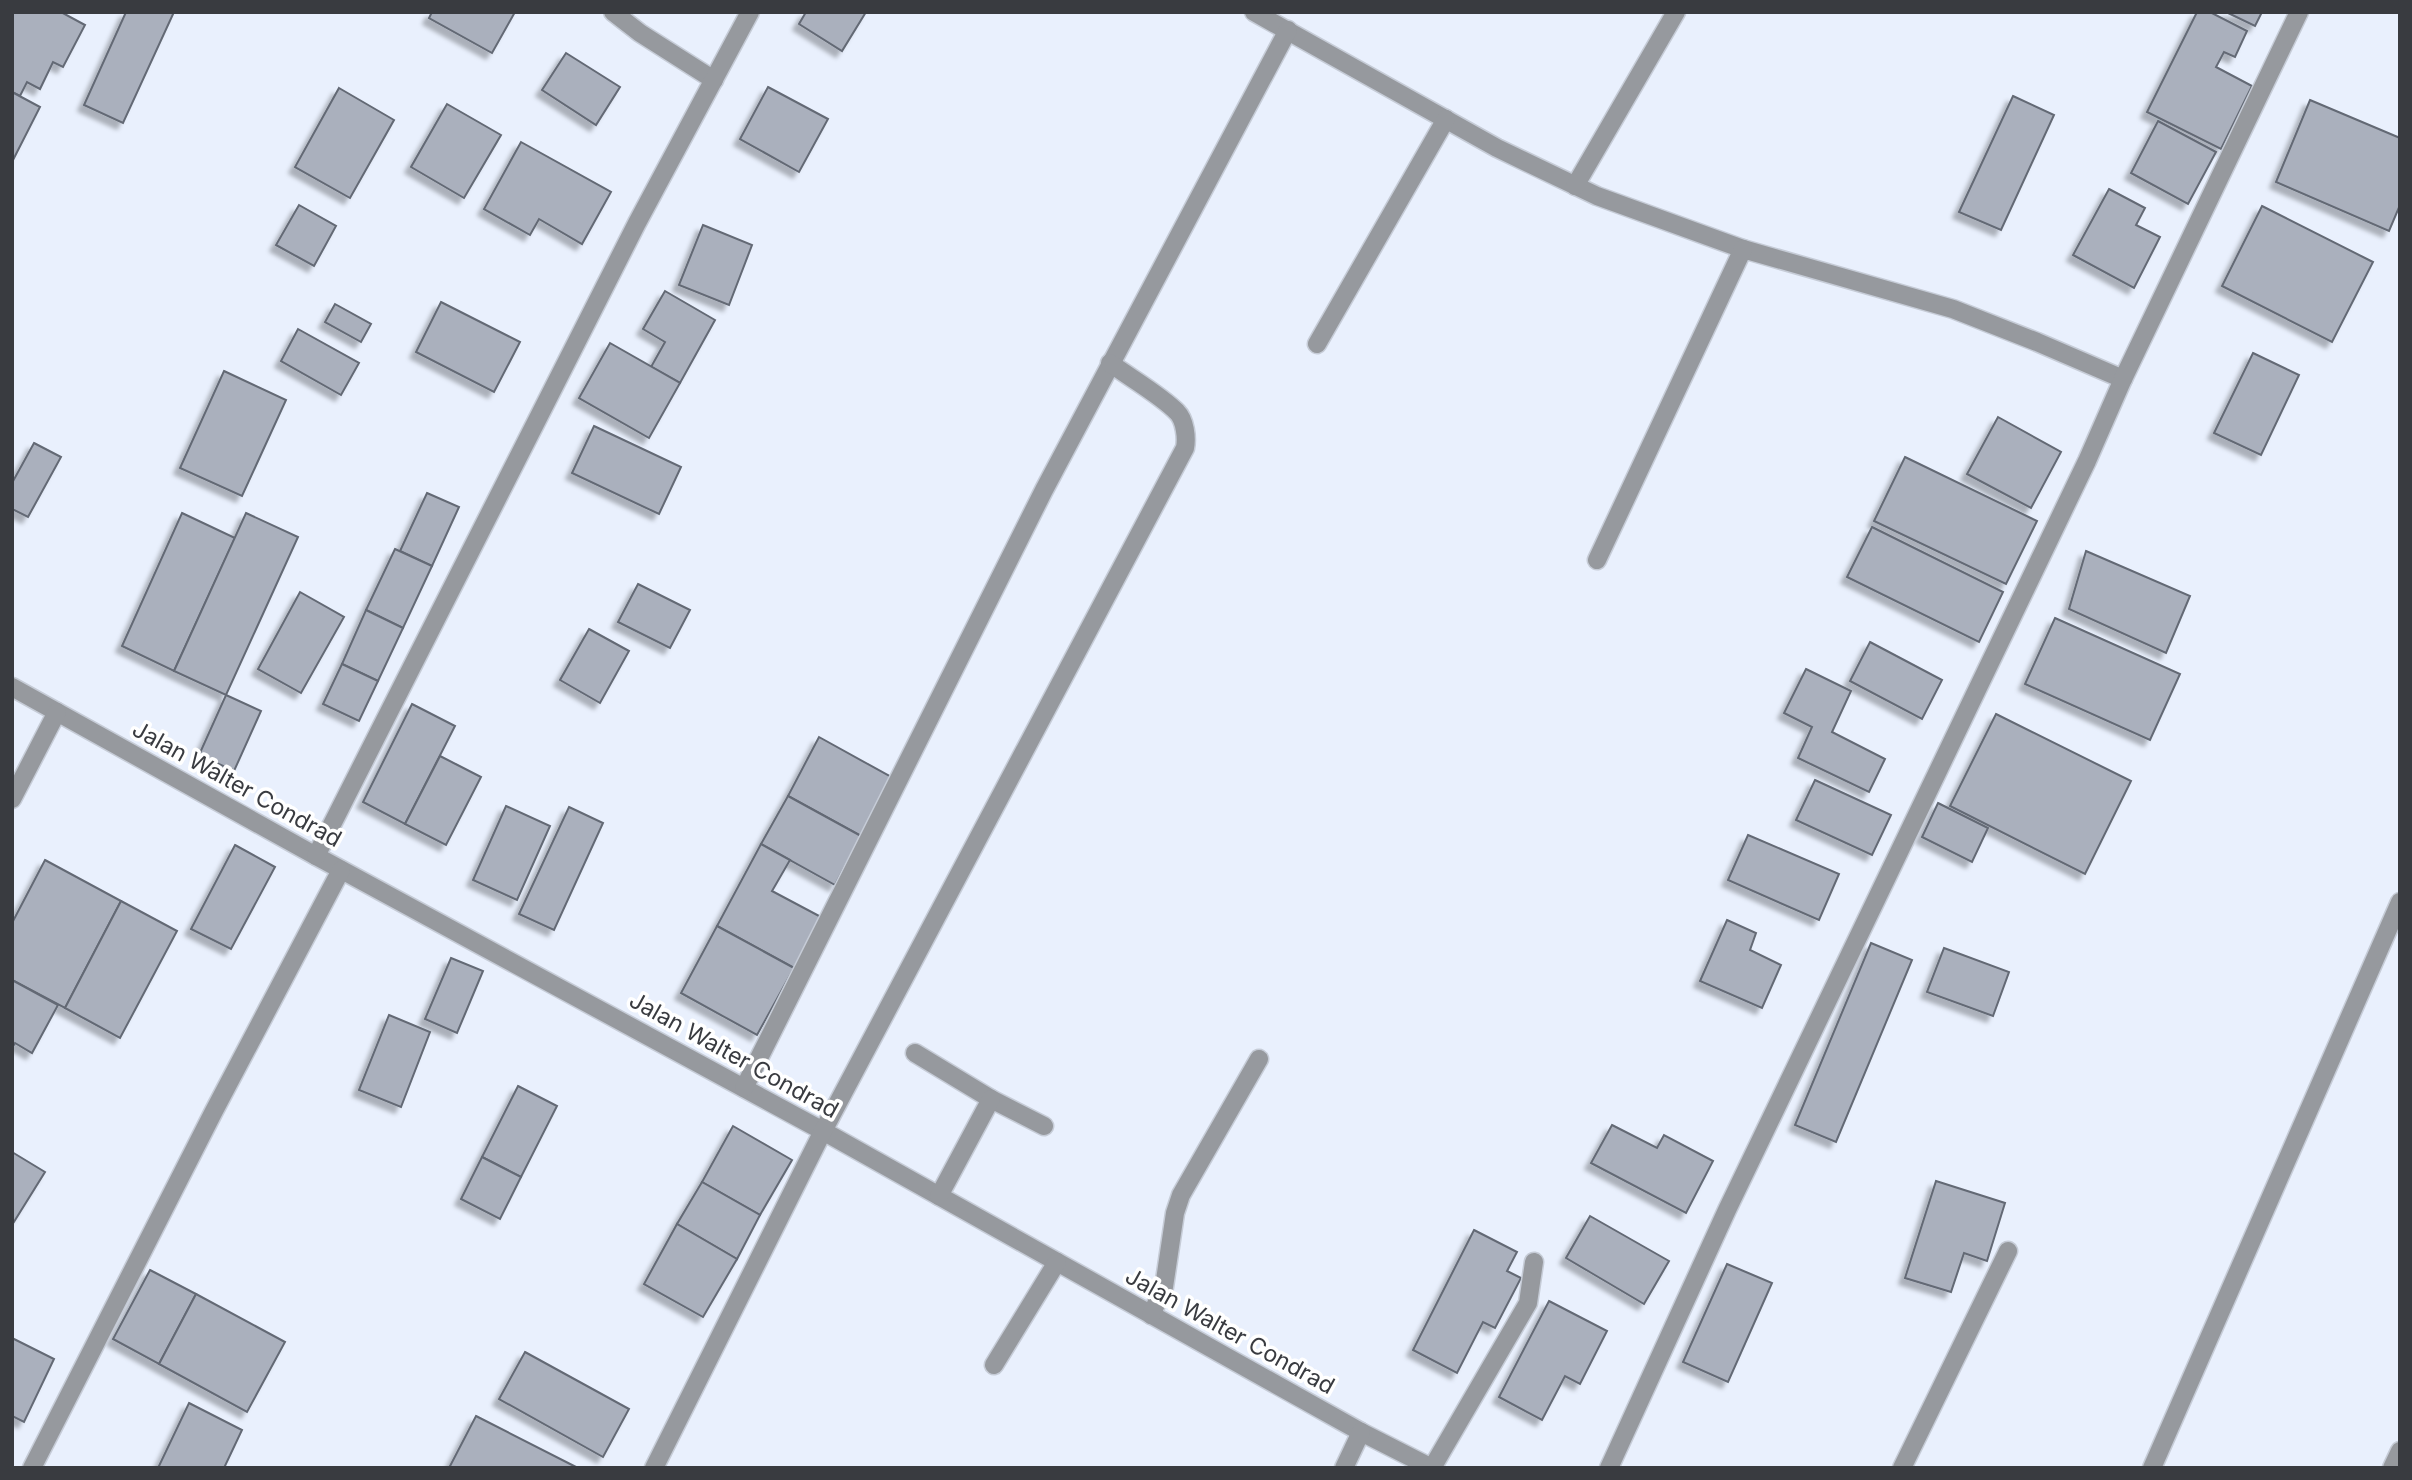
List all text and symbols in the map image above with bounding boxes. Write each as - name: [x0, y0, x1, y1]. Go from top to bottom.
- street label: Jalan Walter Condrad: [128, 715, 346, 853]
- street label: Jalan Walter Condrad: [625, 986, 843, 1124]
- street label: Jalan Walter Condrad: [1121, 1262, 1339, 1400]

